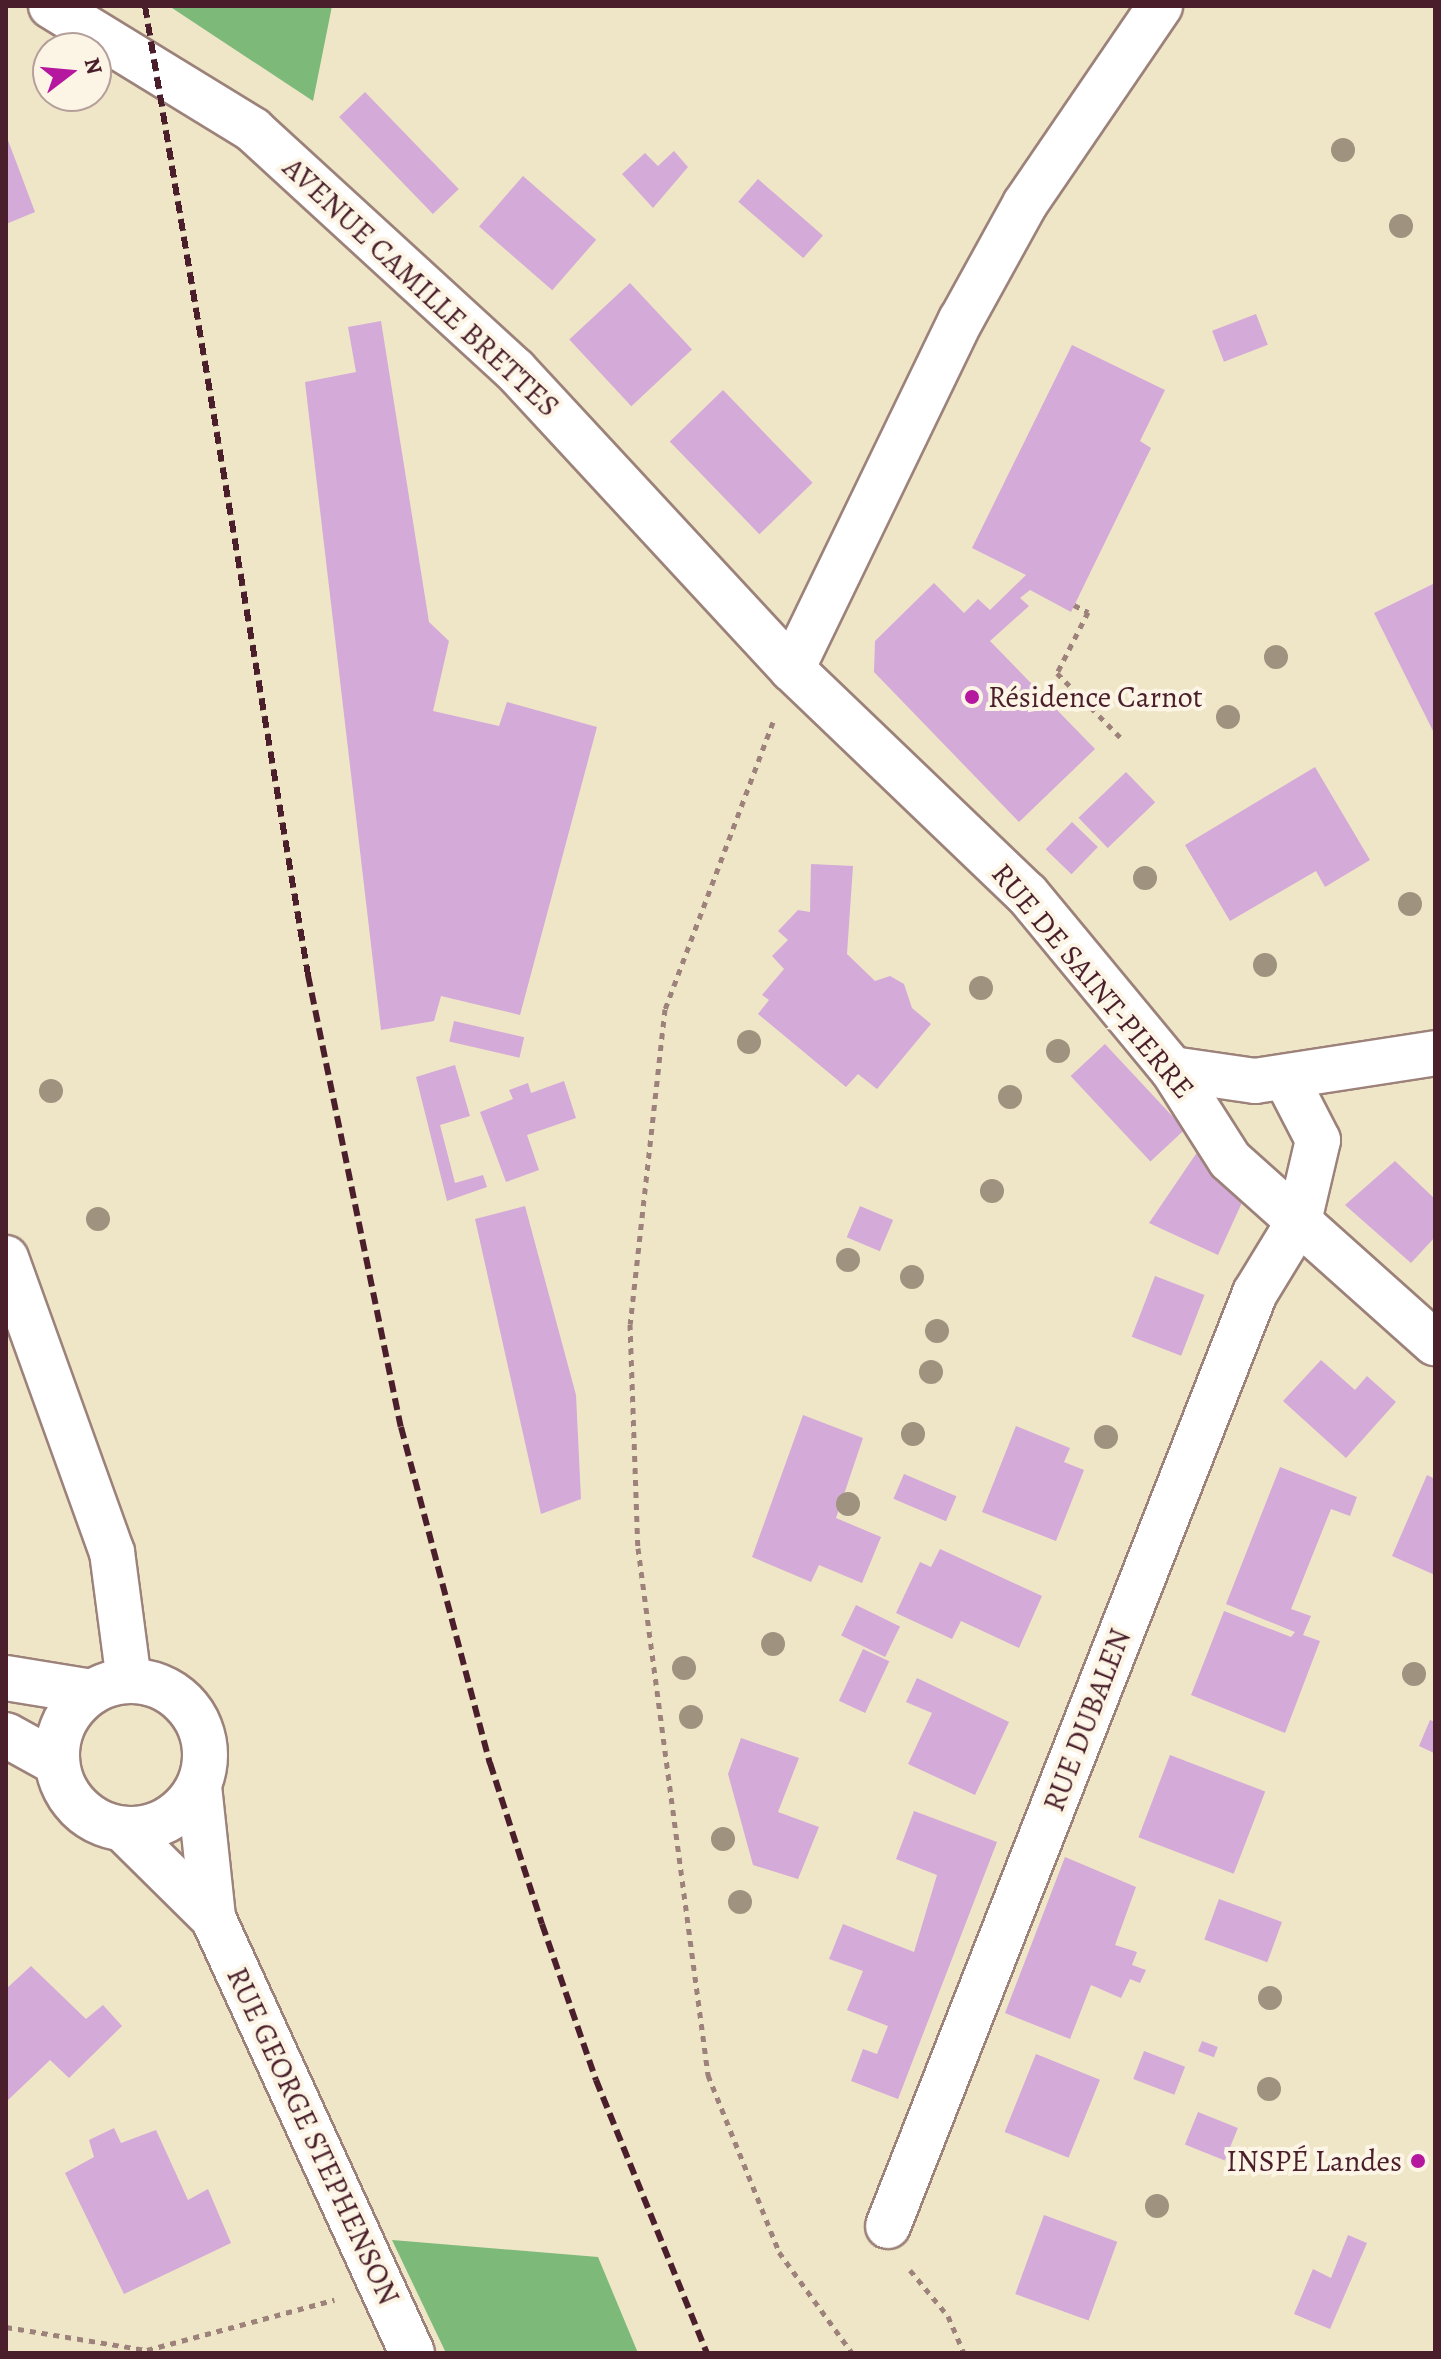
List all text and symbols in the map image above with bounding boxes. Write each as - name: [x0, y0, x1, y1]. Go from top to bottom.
- north arrow: [32, 32, 112, 112]
- text: N: [77, 54, 110, 78]
- street label: AVENUE CAMILLE BRETTES: [276, 150, 566, 424]
- place label: Résidence Carnot: [988, 679, 1203, 715]
- marker: Résidence Carnot: [963, 688, 981, 706]
- street label: RUE DE SAINT-PIERRE: [984, 856, 1202, 1106]
- street label: RUE DUBALEN: [1036, 1624, 1138, 1816]
- street label: RUE GEORGE STEPHENSON: [219, 1962, 407, 2310]
- place label: INSPÉ Landes: [1226, 2143, 1402, 2179]
- marker: INSPÉ Landes: [1409, 2152, 1427, 2170]

